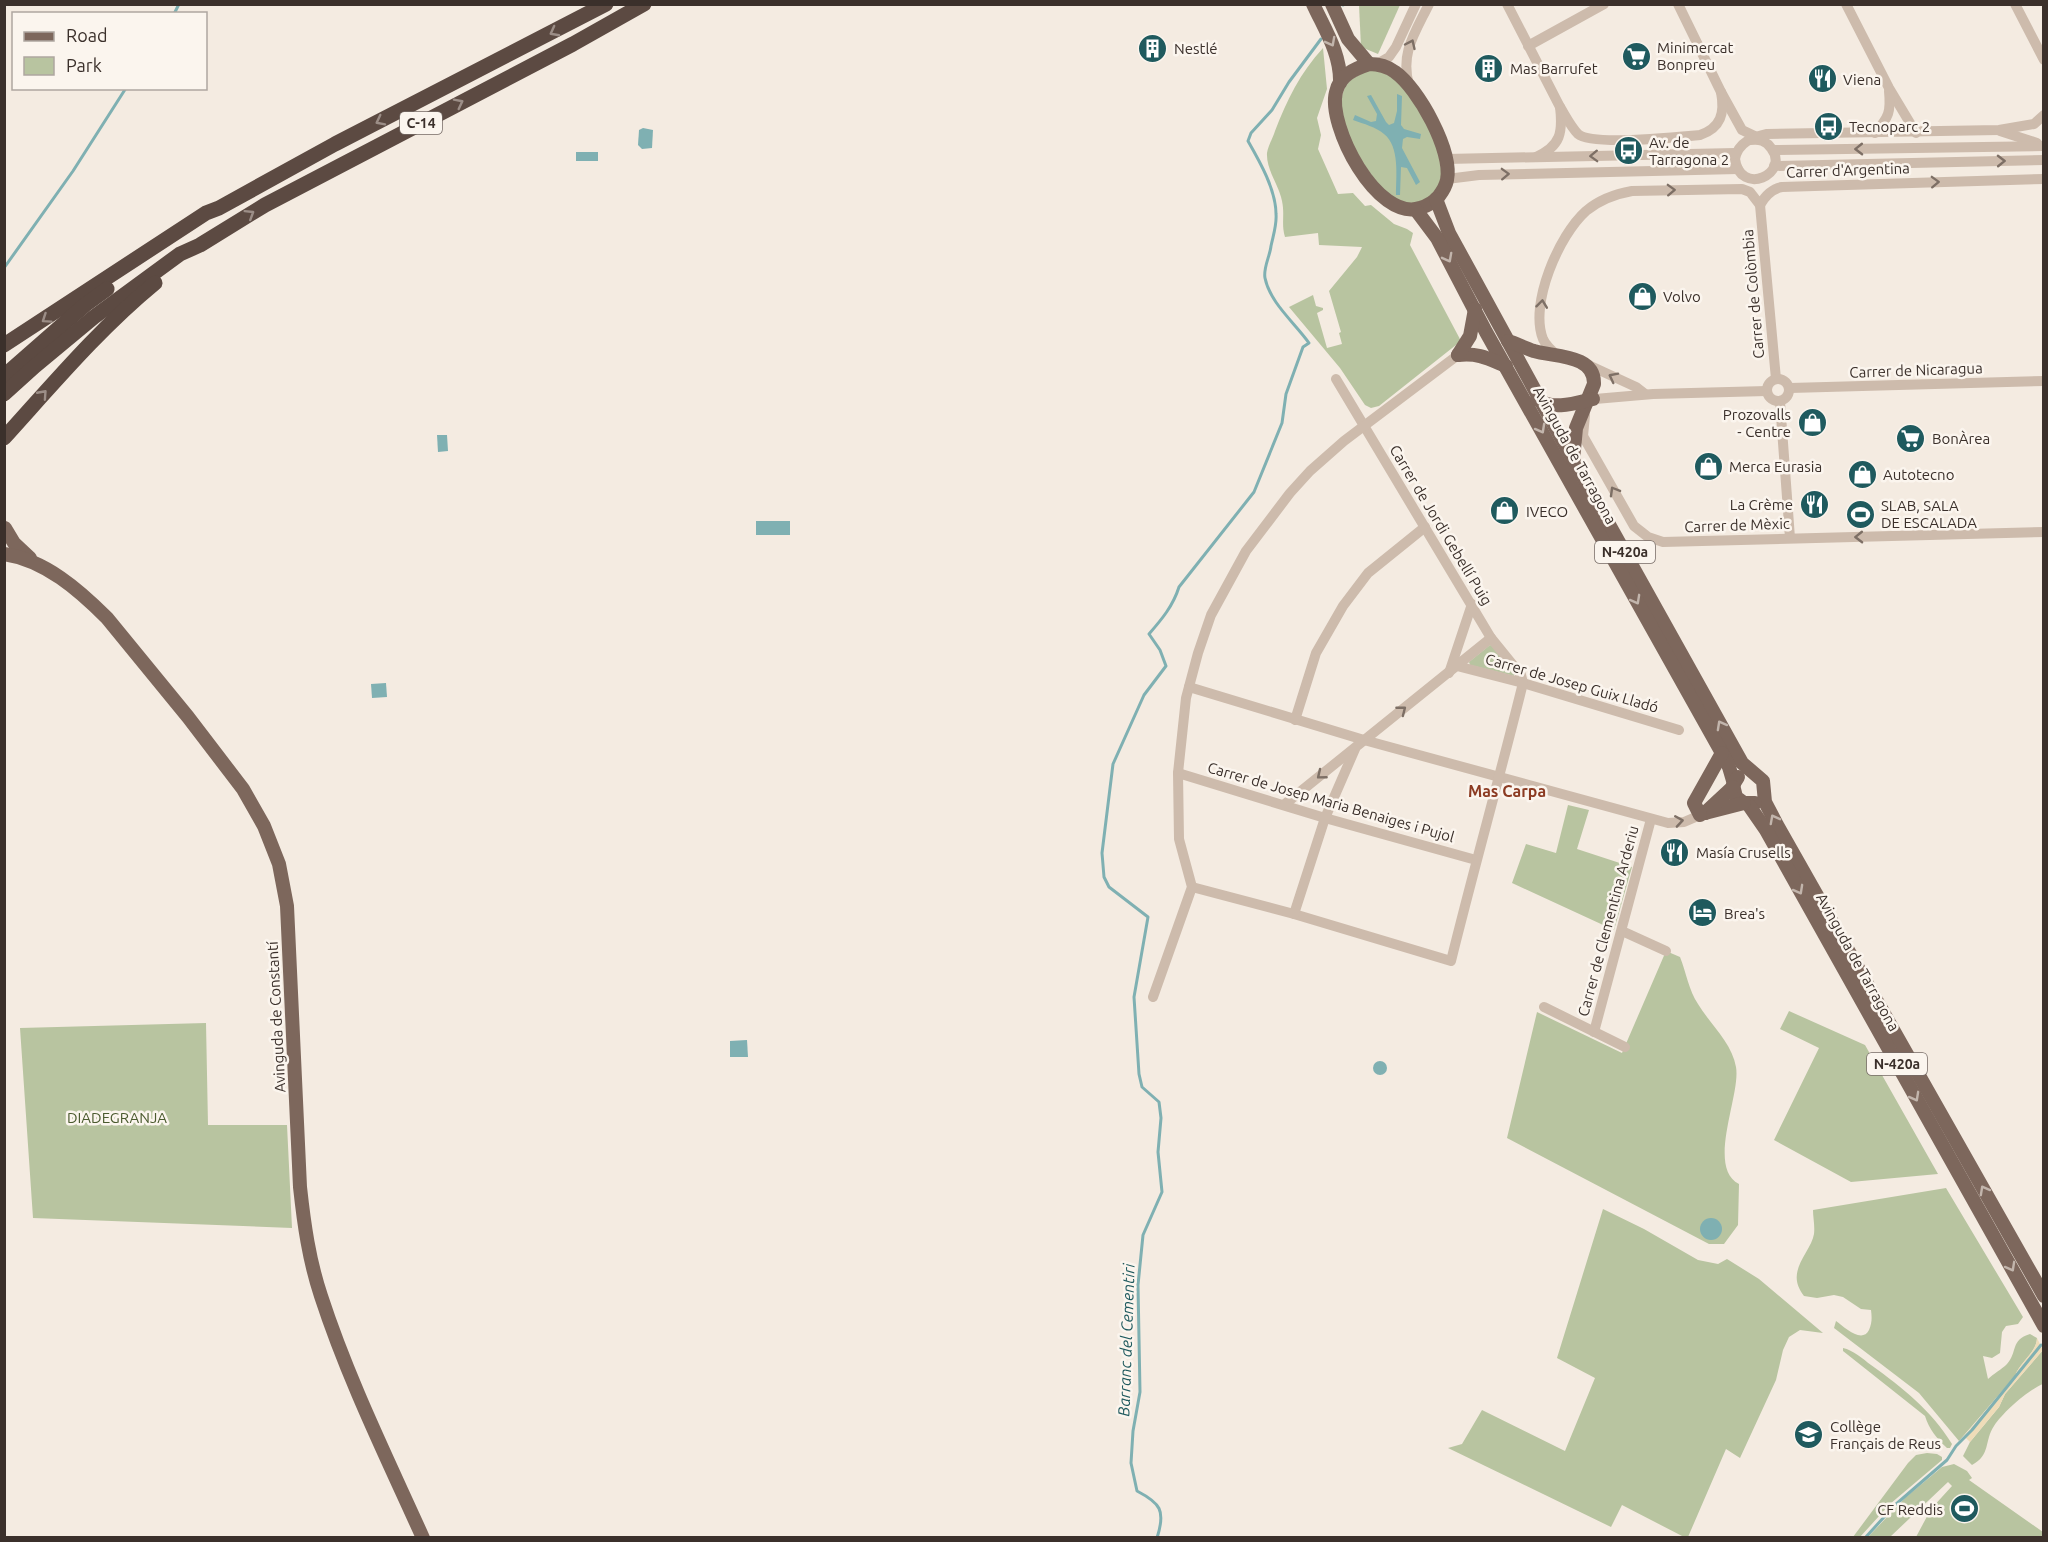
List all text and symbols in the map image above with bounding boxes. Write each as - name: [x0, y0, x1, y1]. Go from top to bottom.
- legend: [12, 12, 207, 90]
- text: Road: [66, 25, 108, 45]
- one-way arrow: [550, 25, 560, 36]
- building icon: Nestlé: [1137, 32, 1169, 64]
- one-way arrow: [1324, 36, 1335, 47]
- one-way arrow: [1403, 39, 1415, 50]
- place label: Minimercat Bonpreu: [1657, 39, 1733, 73]
- place label: Nestlé: [1174, 40, 1218, 57]
- supermarket icon: Minimercat Bonpreu: [1620, 40, 1652, 72]
- building icon: Mas Barrufet: [1473, 52, 1505, 84]
- text: Park: [66, 55, 102, 75]
- place label: Mas Barrufet: [1510, 60, 1598, 77]
- restaurant icon: Viena: [1806, 63, 1838, 95]
- place label: Viena: [1843, 71, 1881, 88]
- one-way arrow: [453, 99, 463, 110]
- bus stop icon: Tecnoparc 2: [1812, 110, 1844, 142]
- road number: C-14: [400, 112, 442, 134]
- one-way arrow: [376, 113, 387, 125]
- place label: Tecnoparc 2: [1849, 118, 1930, 135]
- place label: Av. de Tarragona 2: [1649, 134, 1729, 168]
- bus stop icon: Av. de Tarragona 2: [1612, 135, 1644, 167]
- one-way arrow: [1855, 143, 1864, 155]
- one-way arrow: [1589, 150, 1598, 163]
- one-way arrow: [1996, 154, 2005, 167]
- street label: Carrer d'Argentina: [1786, 159, 1910, 181]
- one-way arrow: [1501, 168, 1510, 180]
- one-way arrow: [1930, 176, 1939, 189]
- one-way arrow: [1666, 184, 1675, 196]
- one-way arrow: [244, 210, 254, 222]
- street label: Carrer de Colòmbia: [1739, 229, 1767, 359]
- one-way arrow: [1441, 252, 1452, 262]
- shop icon: Volvo: [1626, 280, 1658, 312]
- place label: Volvo: [1663, 288, 1701, 305]
- one-way arrow: [1535, 300, 1547, 309]
- one-way arrow: [42, 311, 52, 323]
- street label: Carrer de Nicaragua: [1849, 359, 1983, 381]
- one-way arrow: [1609, 373, 1619, 384]
- street label: Avinguda de Tarragona: [1530, 383, 1620, 527]
- one-way arrow: [36, 390, 47, 401]
- place label: Prozovalls - Centre: [1723, 406, 1791, 440]
- shop icon: Prozovalls - Centre: [1796, 407, 1828, 439]
- supermarket icon: BonÀrea: [1895, 422, 1927, 454]
- one-way arrow: [1534, 423, 1546, 433]
- place label: BonÀrea: [1932, 430, 1990, 447]
- street label: Carrer de Jordi Gebellí Puig: [1386, 442, 1496, 608]
- shop icon: Merca Eurasia: [1692, 450, 1724, 482]
- place label: Merca Eurasia: [1729, 458, 1822, 475]
- shop icon: Autotecno: [1846, 458, 1878, 490]
- place label: Autotecno: [1883, 466, 1954, 483]
- one-way arrow: [1610, 487, 1621, 497]
- restaurant icon: La Crème: [1798, 488, 1830, 520]
- shop icon: IVECO: [1489, 495, 1521, 527]
- place label: La Crème: [1730, 496, 1793, 513]
- place label: SLAB, SALA DE ESCALADA: [1881, 497, 1977, 531]
- sports icon: SLAB, SALA DE ESCALADA: [1844, 498, 1876, 530]
- place label: IVECO: [1526, 503, 1568, 520]
- street label: Carrer de Mèxic: [1684, 515, 1790, 535]
- one-way arrow: [1855, 531, 1864, 543]
- road number: N-420a: [1595, 541, 1655, 563]
- one-way arrow: [1629, 594, 1640, 604]
- street label: Carrer de Josep Guix Lladó: [1483, 650, 1661, 716]
- one-way arrow: [1396, 706, 1407, 717]
- one-way arrow: [1717, 721, 1728, 731]
- street label: Carrer de Josep Maria Benaiges i Pujol: [1206, 759, 1456, 845]
- one-way arrow: [1317, 768, 1328, 779]
- district label: Mas Carpa: [1468, 782, 1546, 800]
- one-way arrow: [1770, 815, 1781, 825]
- one-way arrow: [1674, 816, 1683, 828]
- street label: Carrer de Clementina Arderiu: [1574, 824, 1642, 1018]
- restaurant icon: Masía Crusells: [1659, 836, 1691, 868]
- place label: Masía Crusells: [1696, 844, 1791, 861]
- one-way arrow: [1792, 884, 1804, 895]
- street label: Avinguda de Tarragona: [1813, 890, 1903, 1034]
- hotel icon: Brea's: [1687, 897, 1719, 929]
- place label: Brea's: [1724, 905, 1765, 922]
- street label: Avinguda de Constantí: [264, 941, 288, 1093]
- road number: N-420a: [1867, 1053, 1927, 1075]
- one-way arrow: [1908, 1091, 1919, 1101]
- park label: DIADEGRANJA: [67, 1109, 167, 1126]
- one-way arrow: [1980, 1186, 1991, 1196]
- one-way arrow: [2003, 1261, 2015, 1271]
- water label: Barranc del Cementiri: [1114, 1262, 1138, 1417]
- place label: Collège Français de Reus: [1830, 1418, 1941, 1452]
- school or university icon: Collège Français de Reus: [1793, 1419, 1825, 1451]
- sports icon: CF Reddis: [1948, 1493, 1980, 1525]
- place label: CF Reddis: [1877, 1501, 1943, 1518]

